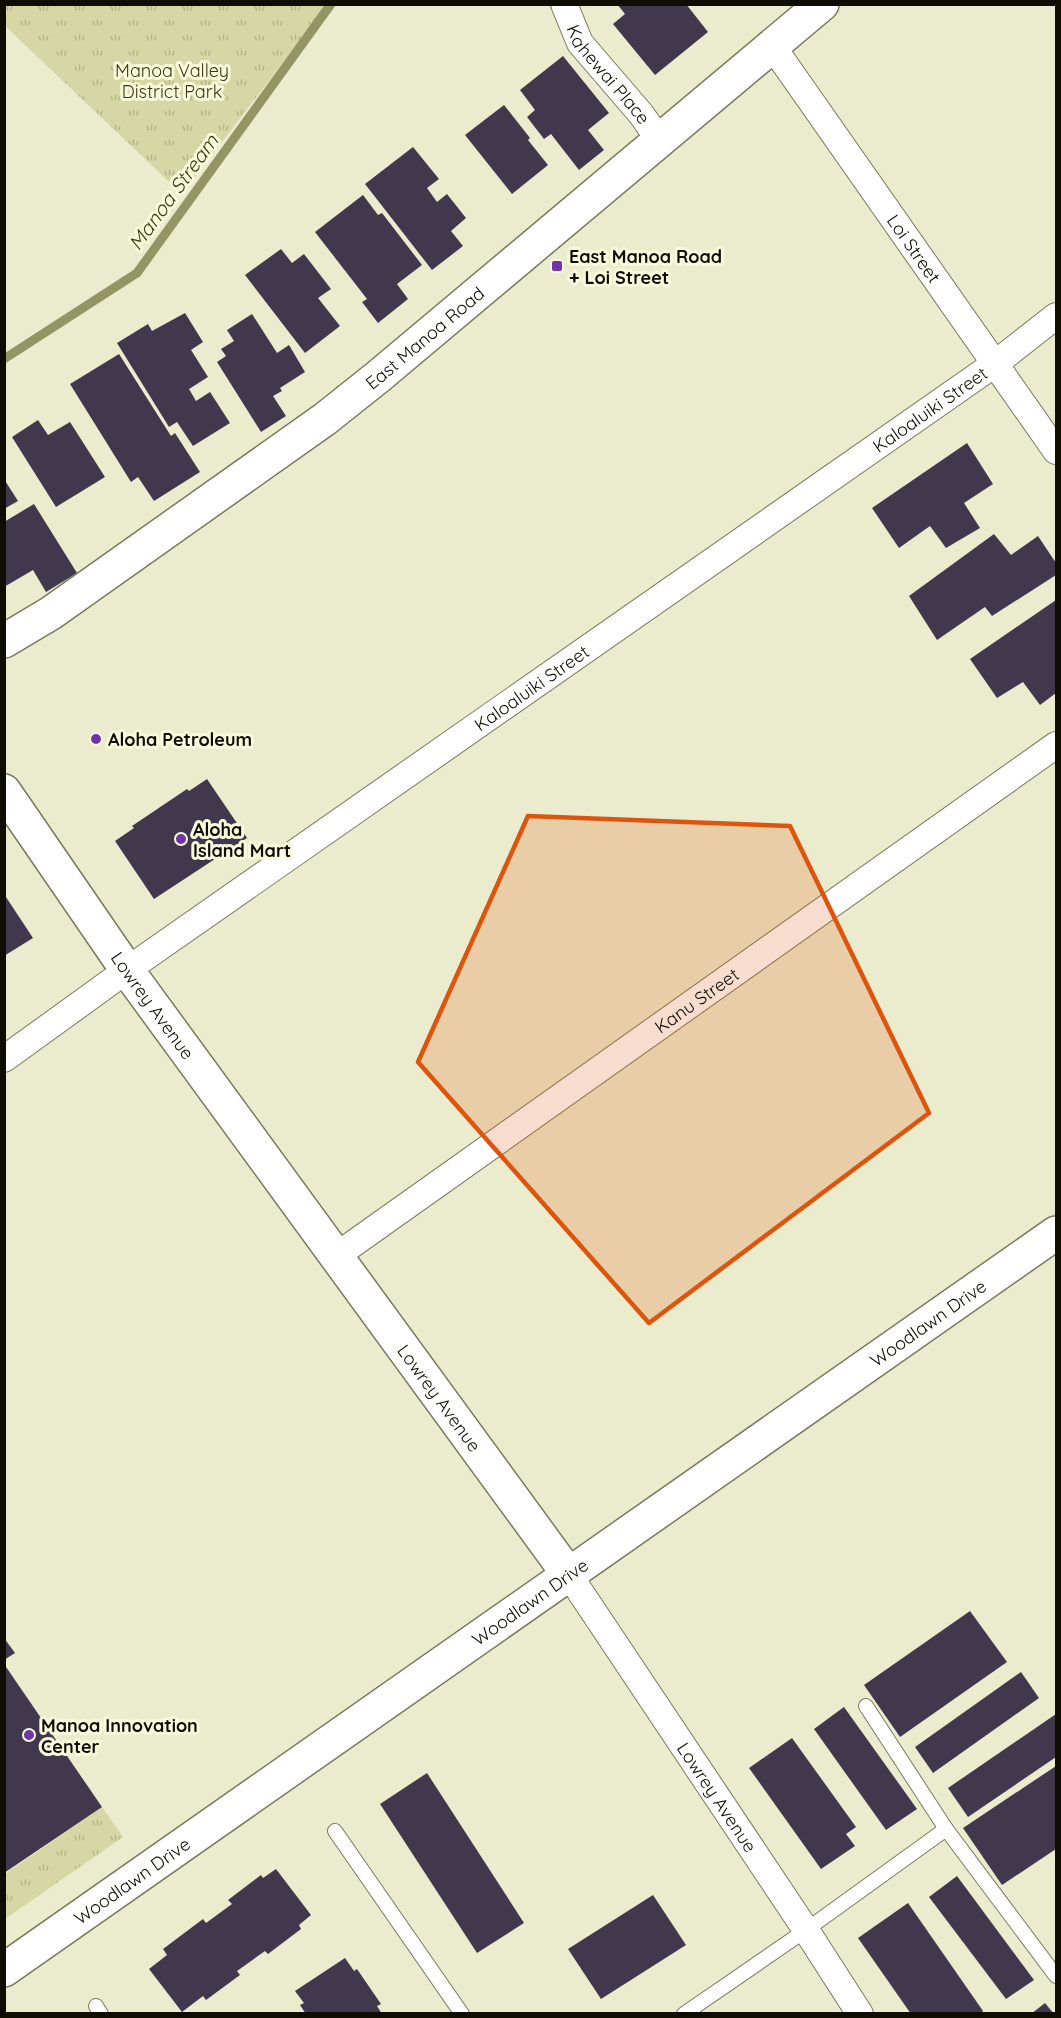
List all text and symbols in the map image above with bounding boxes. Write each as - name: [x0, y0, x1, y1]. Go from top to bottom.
- street label: Kahewai Place: [562, 21, 656, 128]
- park label: Manoa Valley District Park: [115, 59, 229, 103]
- water label: Manoa Stream: [123, 129, 224, 255]
- street label: Loi Street: [882, 210, 946, 287]
- place label: East Manoa Road + Loi Street: [569, 245, 722, 289]
- marker: East Manoa Road + Loi Street: [550, 259, 564, 273]
- street label: East Manoa Road: [360, 281, 489, 394]
- street label: Kaloaluiki Street: [868, 361, 992, 457]
- street label: Kaloaluiki Street: [470, 640, 593, 736]
- place label: Aloha Petroleum: [108, 728, 252, 751]
- marker: Aloha Petroleum: [89, 732, 103, 746]
- place label: Aloha Island Mart: [193, 818, 291, 862]
- marker: Aloha Island Mart: [174, 832, 188, 846]
- street label: Lowrey Avenue: [106, 947, 200, 1064]
- street label: Kanu Street: [650, 962, 743, 1038]
- street label: Woodlawn Drive: [865, 1274, 991, 1371]
- street label: Lowrey Avenue: [393, 1340, 486, 1456]
- street label: Woodlawn Drive: [467, 1553, 593, 1650]
- place label: Manoa Innovation Center: [41, 1714, 198, 1758]
- marker: Manoa Innovation Center: [22, 1728, 36, 1742]
- street label: Lowrey Avenue: [672, 1738, 762, 1856]
- street label: Woodlawn Drive: [69, 1832, 194, 1929]

